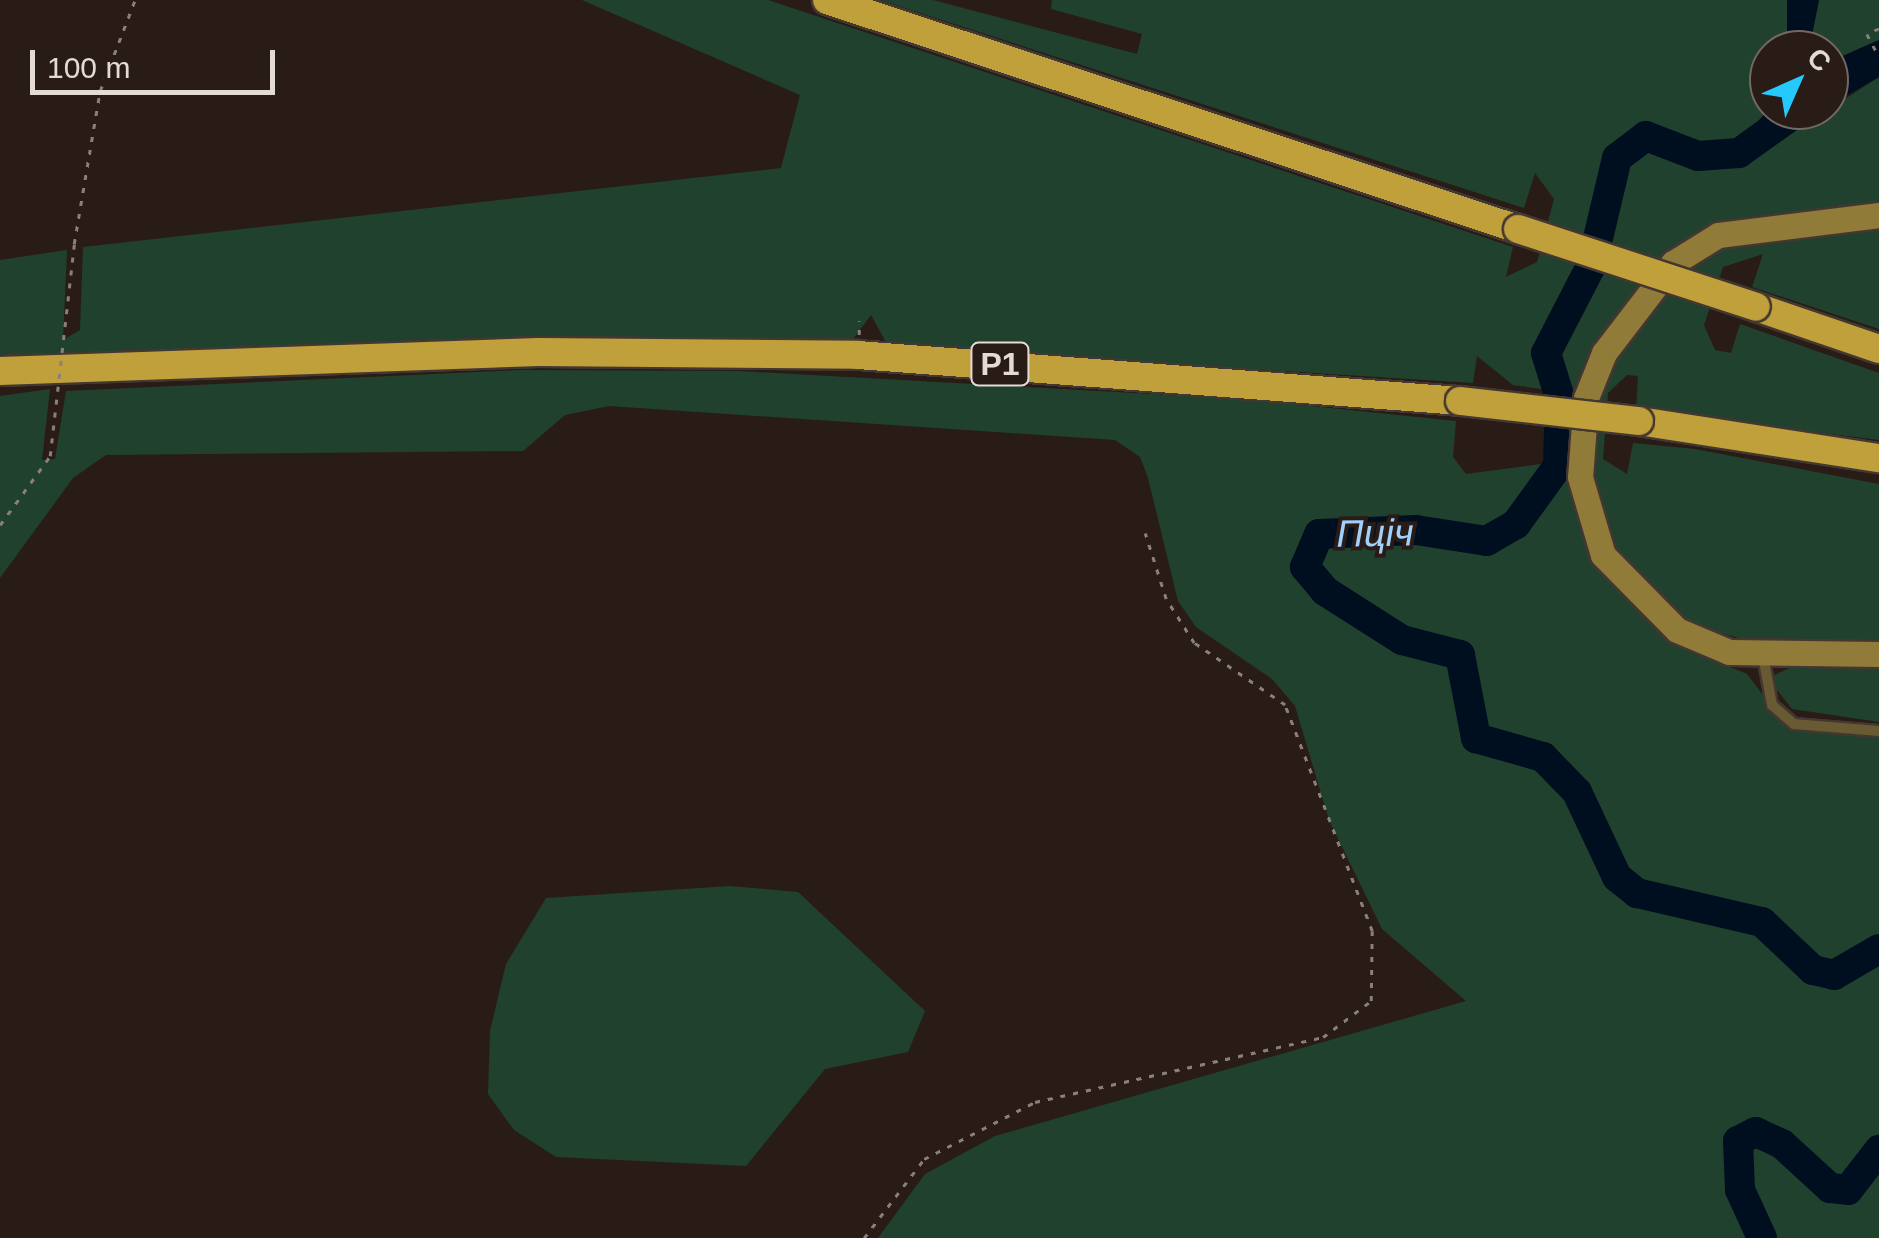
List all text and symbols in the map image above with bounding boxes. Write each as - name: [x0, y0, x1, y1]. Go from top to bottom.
- scale bar: [35, 30, 280, 92]
- north arrow: [1749, 30, 1849, 130]
- text: С: [1801, 42, 1837, 78]
- text: 100 m: [47, 51, 130, 84]
- road number: Р1: [970, 337, 1030, 391]
- water label: Пціч: [1336, 511, 1414, 557]

